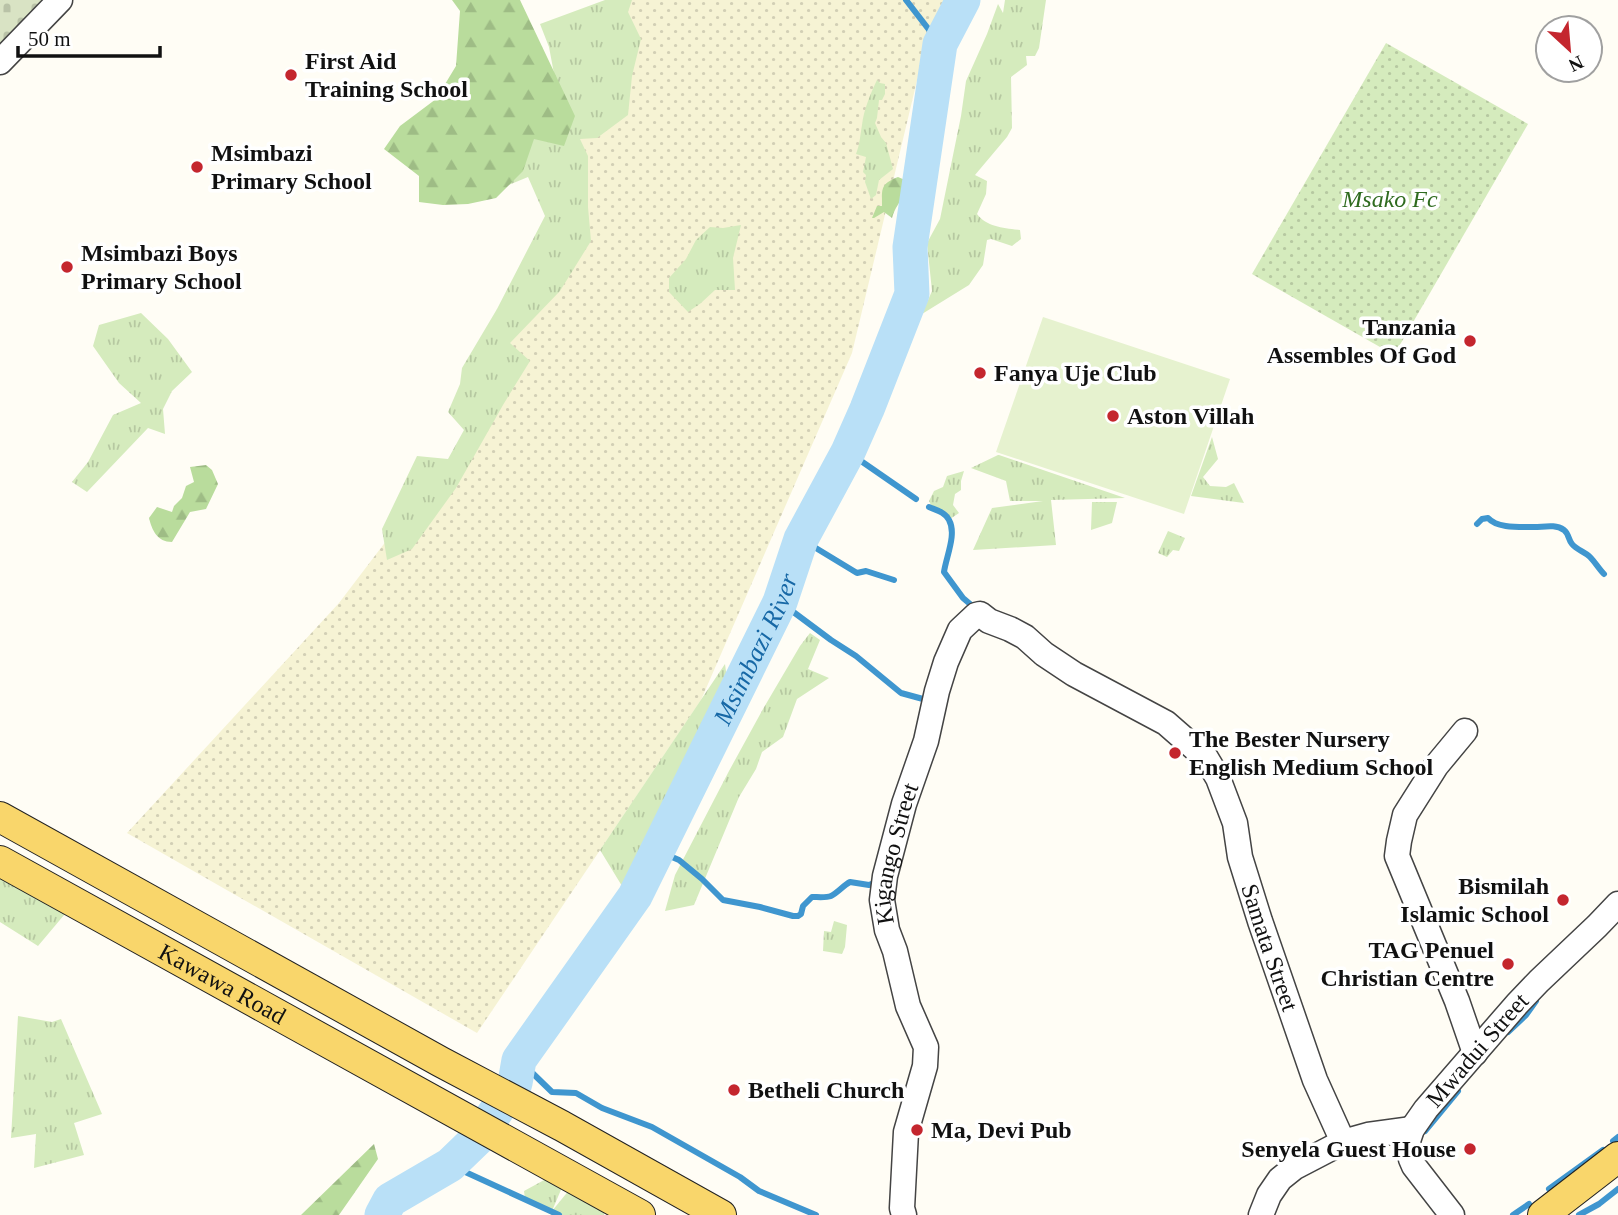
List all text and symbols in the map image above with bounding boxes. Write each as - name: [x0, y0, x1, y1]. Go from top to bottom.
- scale bar: [18, 14, 159, 58]
- north arrow: [1534, 14, 1604, 84]
- text: 50 m: [28, 27, 71, 51]
- place label: First Aid Training School: [305, 48, 468, 102]
- text: N: [1565, 51, 1587, 76]
- marker: First Aid Training School: [283, 67, 299, 83]
- place label: Msimbazi Primary School: [211, 140, 372, 194]
- marker: Msimbazi Primary School: [189, 159, 205, 175]
- park label: Msako Fc: [1341, 186, 1438, 212]
- place label: Msimbazi Boys Primary School: [81, 240, 242, 294]
- marker: Msimbazi Boys Primary School: [59, 259, 75, 275]
- place label: Tanzania Assembles Of God: [1267, 314, 1457, 368]
- marker: Tanzania Assembles Of God: [1462, 333, 1478, 349]
- place label: Fanya Uje Club: [994, 360, 1157, 386]
- marker: Fanya Uje Club: [972, 365, 988, 381]
- place label: Aston Villah: [1127, 403, 1254, 429]
- marker: Aston Villah: [1105, 408, 1121, 424]
- water label: Msimbazi River: [707, 569, 804, 730]
- place label: The Bester Nursery English Medium School: [1189, 726, 1433, 780]
- marker: The Bester Nursery English Medium School: [1167, 745, 1183, 761]
- street label: Kigango Street: [869, 779, 923, 926]
- place label: Bismilah Islamic School: [1400, 873, 1549, 927]
- street label: Samata Street: [1236, 881, 1303, 1015]
- marker: Bismilah Islamic School: [1555, 892, 1571, 908]
- place label: TAG Penuel Christian Centre: [1320, 937, 1494, 991]
- street label: Kawawa Road: [154, 939, 290, 1029]
- marker: TAG Penuel Christian Centre: [1500, 956, 1516, 972]
- street label: Mwadui Street: [1421, 987, 1534, 1112]
- place label: Betheli Church: [748, 1077, 904, 1103]
- marker: Betheli Church: [726, 1082, 742, 1098]
- place label: Ma, Devi Pub: [931, 1117, 1072, 1143]
- marker: Ma, Devi Pub: [909, 1122, 925, 1138]
- place label: Senyela Guest House: [1241, 1136, 1456, 1162]
- marker: Senyela Guest House: [1462, 1141, 1478, 1157]

